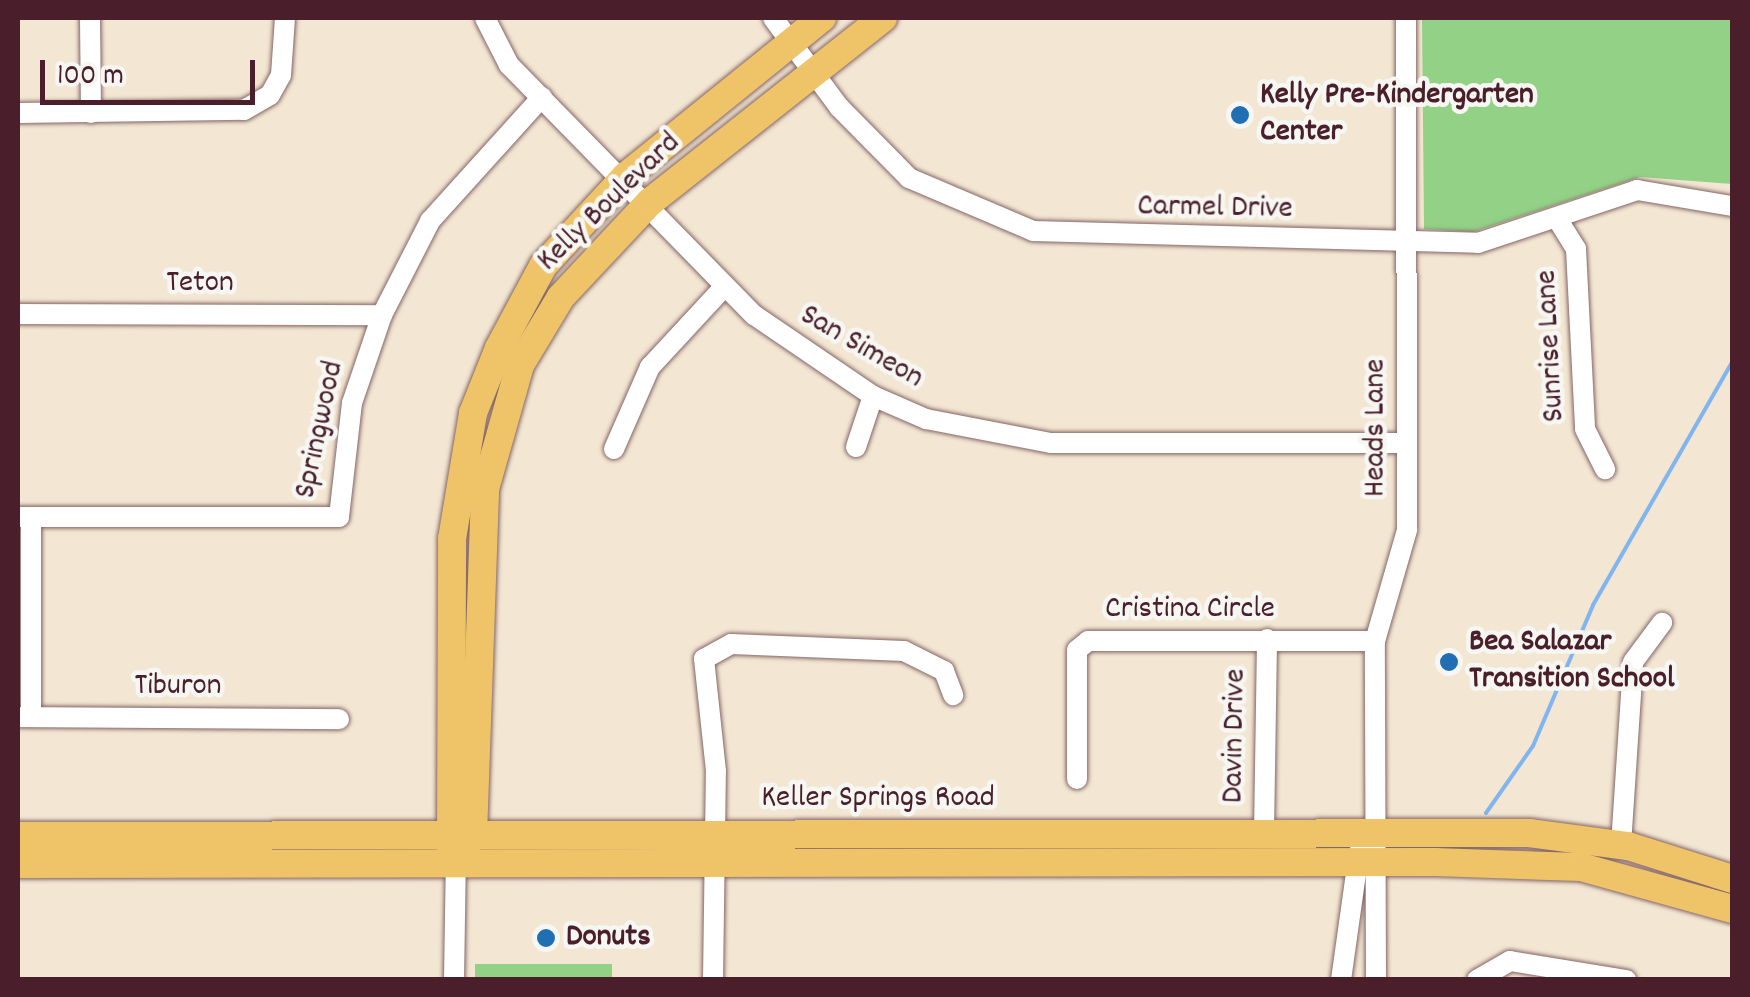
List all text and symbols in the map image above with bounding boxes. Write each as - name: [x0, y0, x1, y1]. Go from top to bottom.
- scale bar: [45, 40, 260, 102]
- text: 100 m: [57, 56, 124, 99]
- place label: Kelly Pre-Kindergarten Center: [1260, 78, 1534, 153]
- marker: Kelly Pre-Kindergarten Center: [1229, 104, 1251, 126]
- street label: Kelly Boulevard: [530, 125, 690, 281]
- street label: Carmel Drive: [1137, 188, 1293, 230]
- street label: Teton: [166, 265, 234, 303]
- street label: Sunrise Lane: [1529, 269, 1575, 423]
- street label: San Simeon: [792, 297, 930, 399]
- street label: Springwood: [288, 358, 354, 502]
- street label: Heads Lane: [1358, 359, 1396, 497]
- street label: Cristina Circle: [1105, 591, 1275, 629]
- place label: Bea Salazar Transition School: [1469, 625, 1675, 700]
- marker: Bea Salazar Transition School: [1438, 651, 1460, 673]
- street label: Tiburon: [134, 668, 222, 706]
- street label: Davin Drive: [1216, 668, 1256, 804]
- street label: Keller Springs Road: [761, 780, 995, 818]
- place label: Donuts: [566, 919, 651, 957]
- marker: Donuts: [535, 927, 557, 949]

